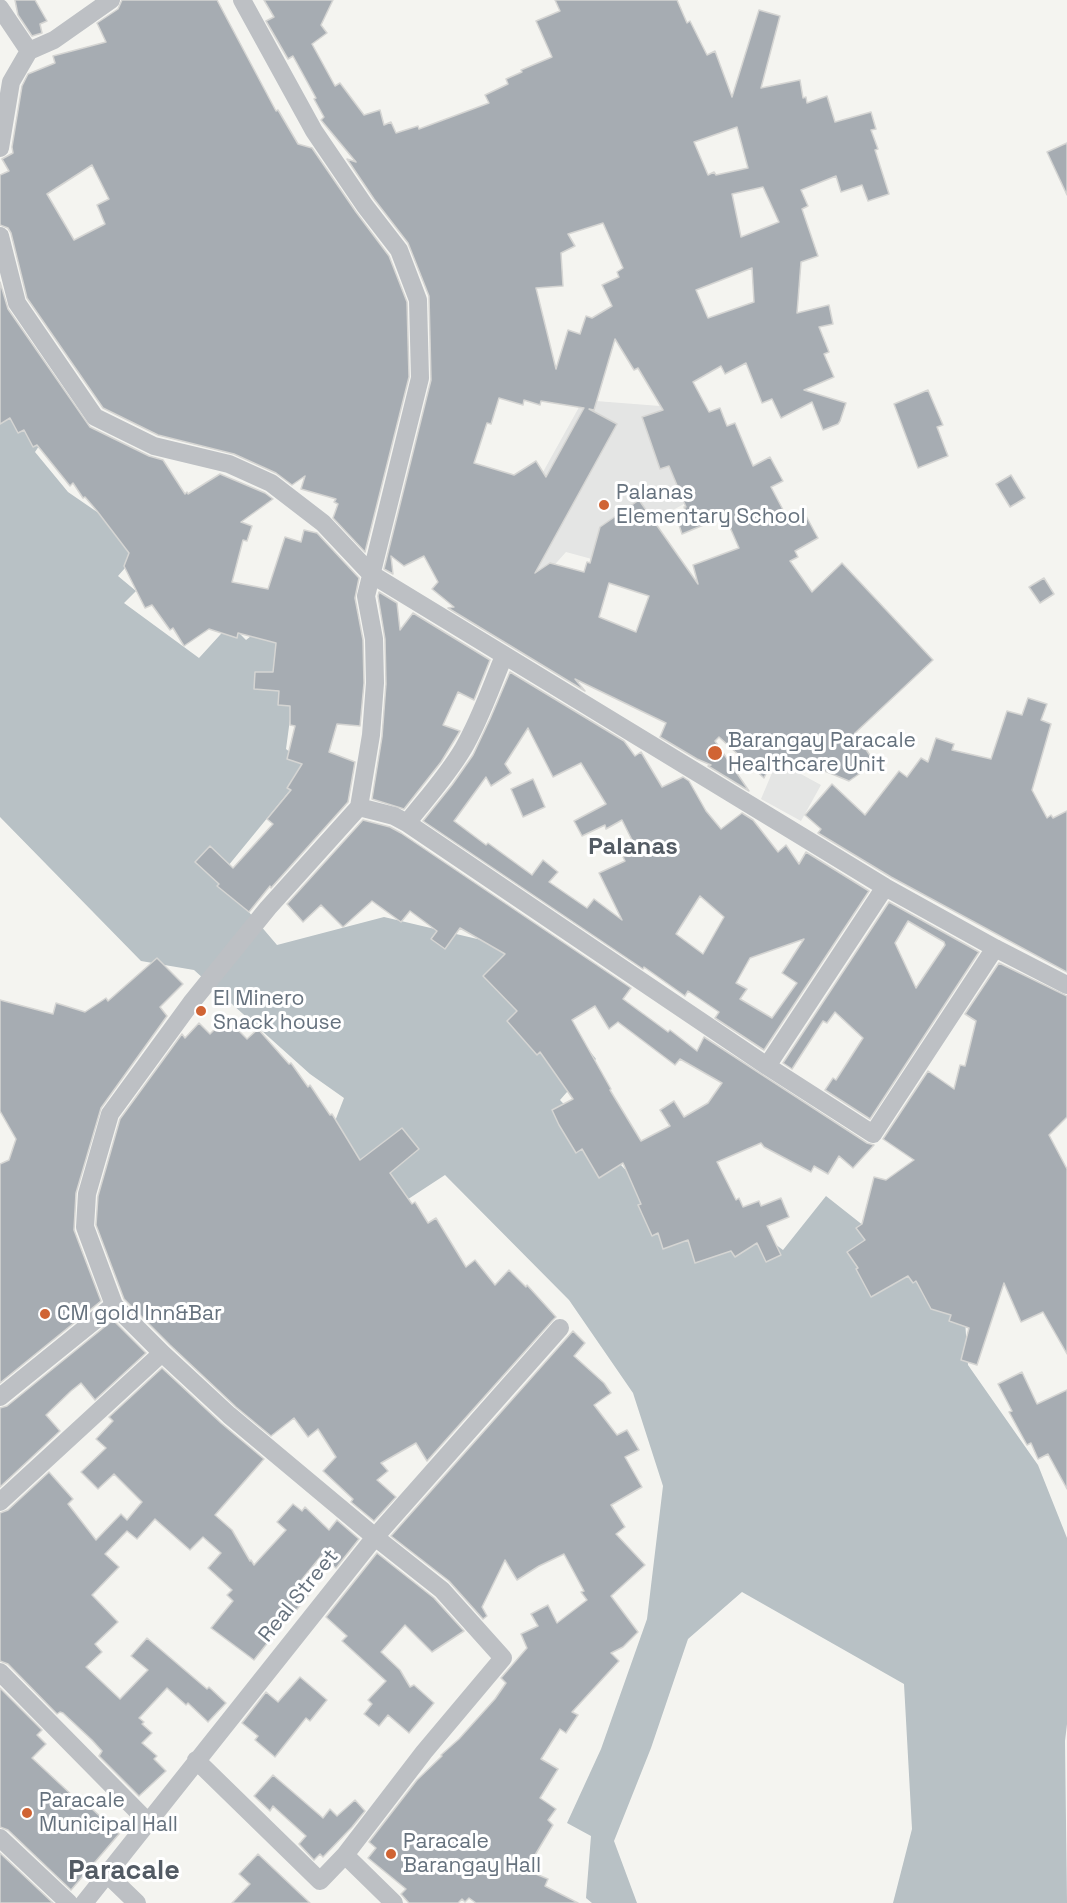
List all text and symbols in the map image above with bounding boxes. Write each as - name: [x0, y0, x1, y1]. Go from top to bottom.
- place label: Palanas Elementary School: [616, 480, 806, 530]
- marker: Palanas Elementary School: [597, 498, 611, 512]
- place label: Barangay Paracale Healthcare Unit: [728, 728, 916, 778]
- marker: Barangay Paracale Healthcare Unit: [706, 744, 724, 762]
- district label: Palanas: [588, 833, 678, 861]
- place label: El Minero Snack house: [213, 986, 342, 1036]
- marker: El Minero Snack house: [194, 1004, 208, 1018]
- place label: CM gold Inn&Bar: [57, 1301, 222, 1327]
- marker: CM gold Inn&Bar: [38, 1307, 52, 1321]
- street label: Real Street: [254, 1544, 344, 1648]
- place label: Paracale Municipal Hall: [39, 1788, 178, 1838]
- marker: Paracale Municipal Hall: [20, 1806, 34, 1820]
- place label: Paracale Barangay Hall: [403, 1829, 541, 1879]
- marker: Paracale Barangay Hall: [384, 1847, 398, 1861]
- district label: Paracale: [68, 1856, 180, 1888]

